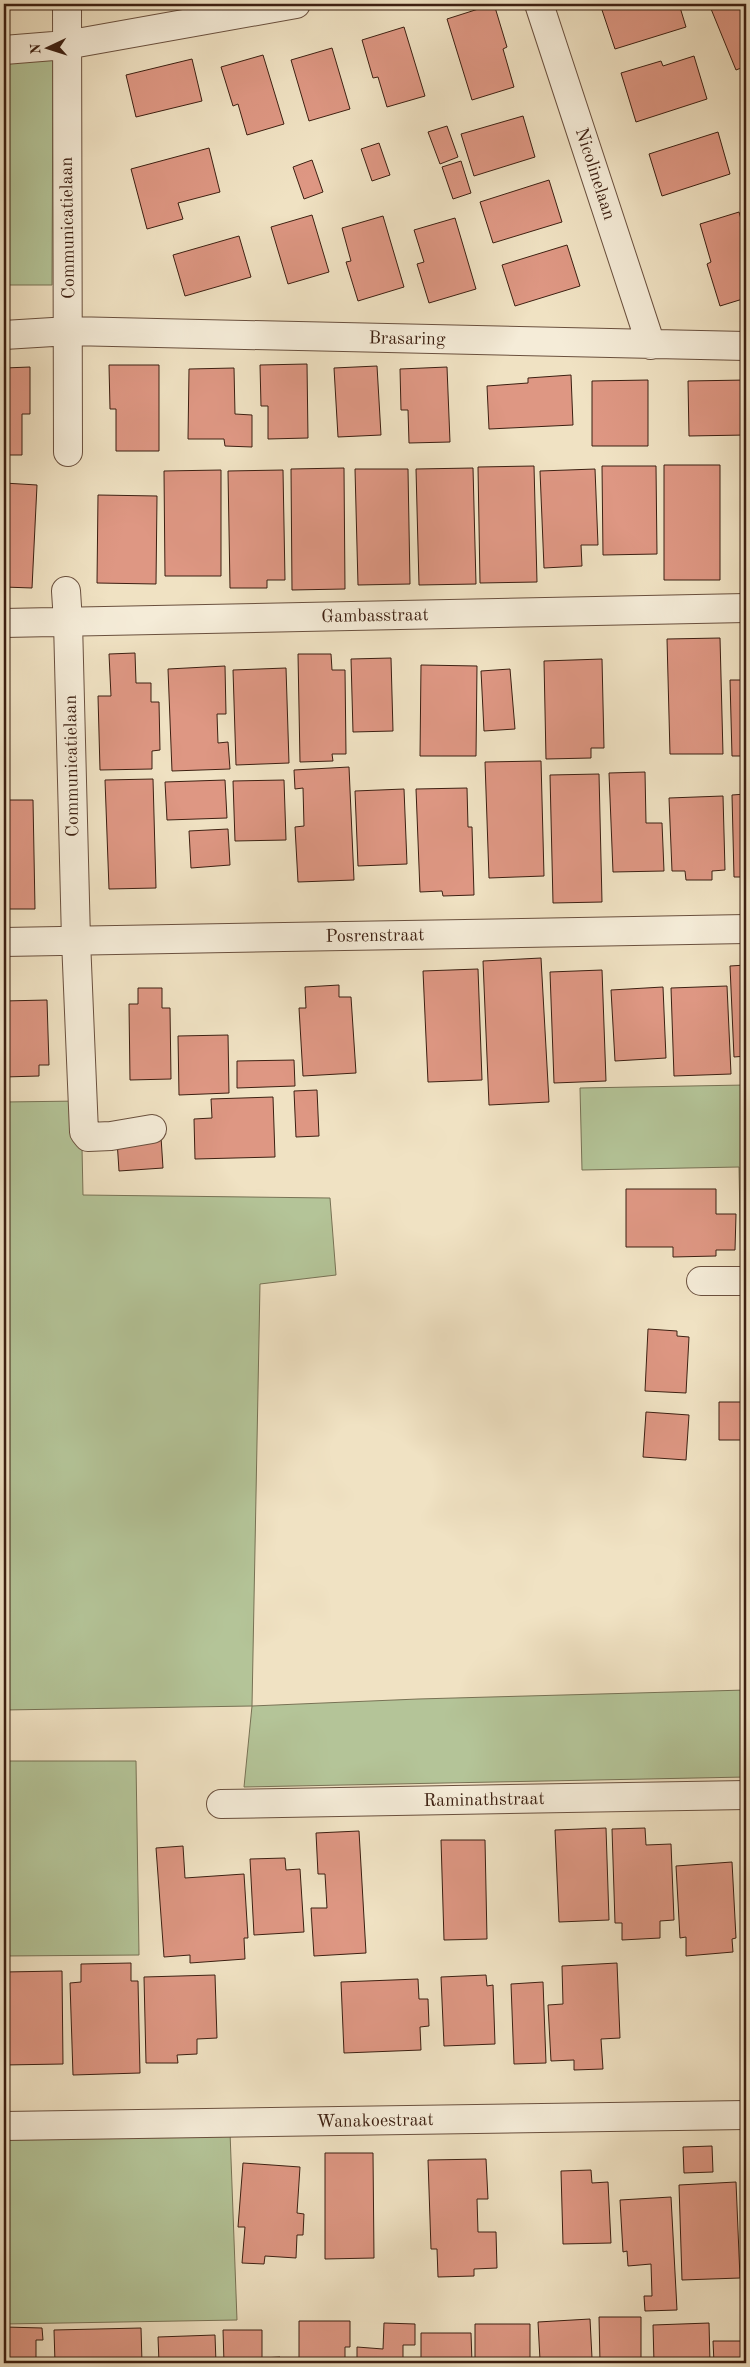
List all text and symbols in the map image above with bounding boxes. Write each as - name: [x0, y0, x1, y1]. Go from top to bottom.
- north arrow: [22, 22, 72, 72]
- text: N: [29, 43, 43, 55]
- street label: Nicolinelaan: [572, 126, 618, 222]
- street label: Communicatielaan: [58, 156, 78, 299]
- street label: Brasaring: [368, 329, 446, 349]
- street label: Gambasstraat: [321, 606, 429, 626]
- street label: Communicatielaan: [62, 694, 82, 837]
- street label: Posrenstraat: [325, 926, 425, 946]
- street label: Raminathstraat: [423, 1790, 545, 1810]
- street label: Wanakoestraat: [316, 2111, 434, 2131]

